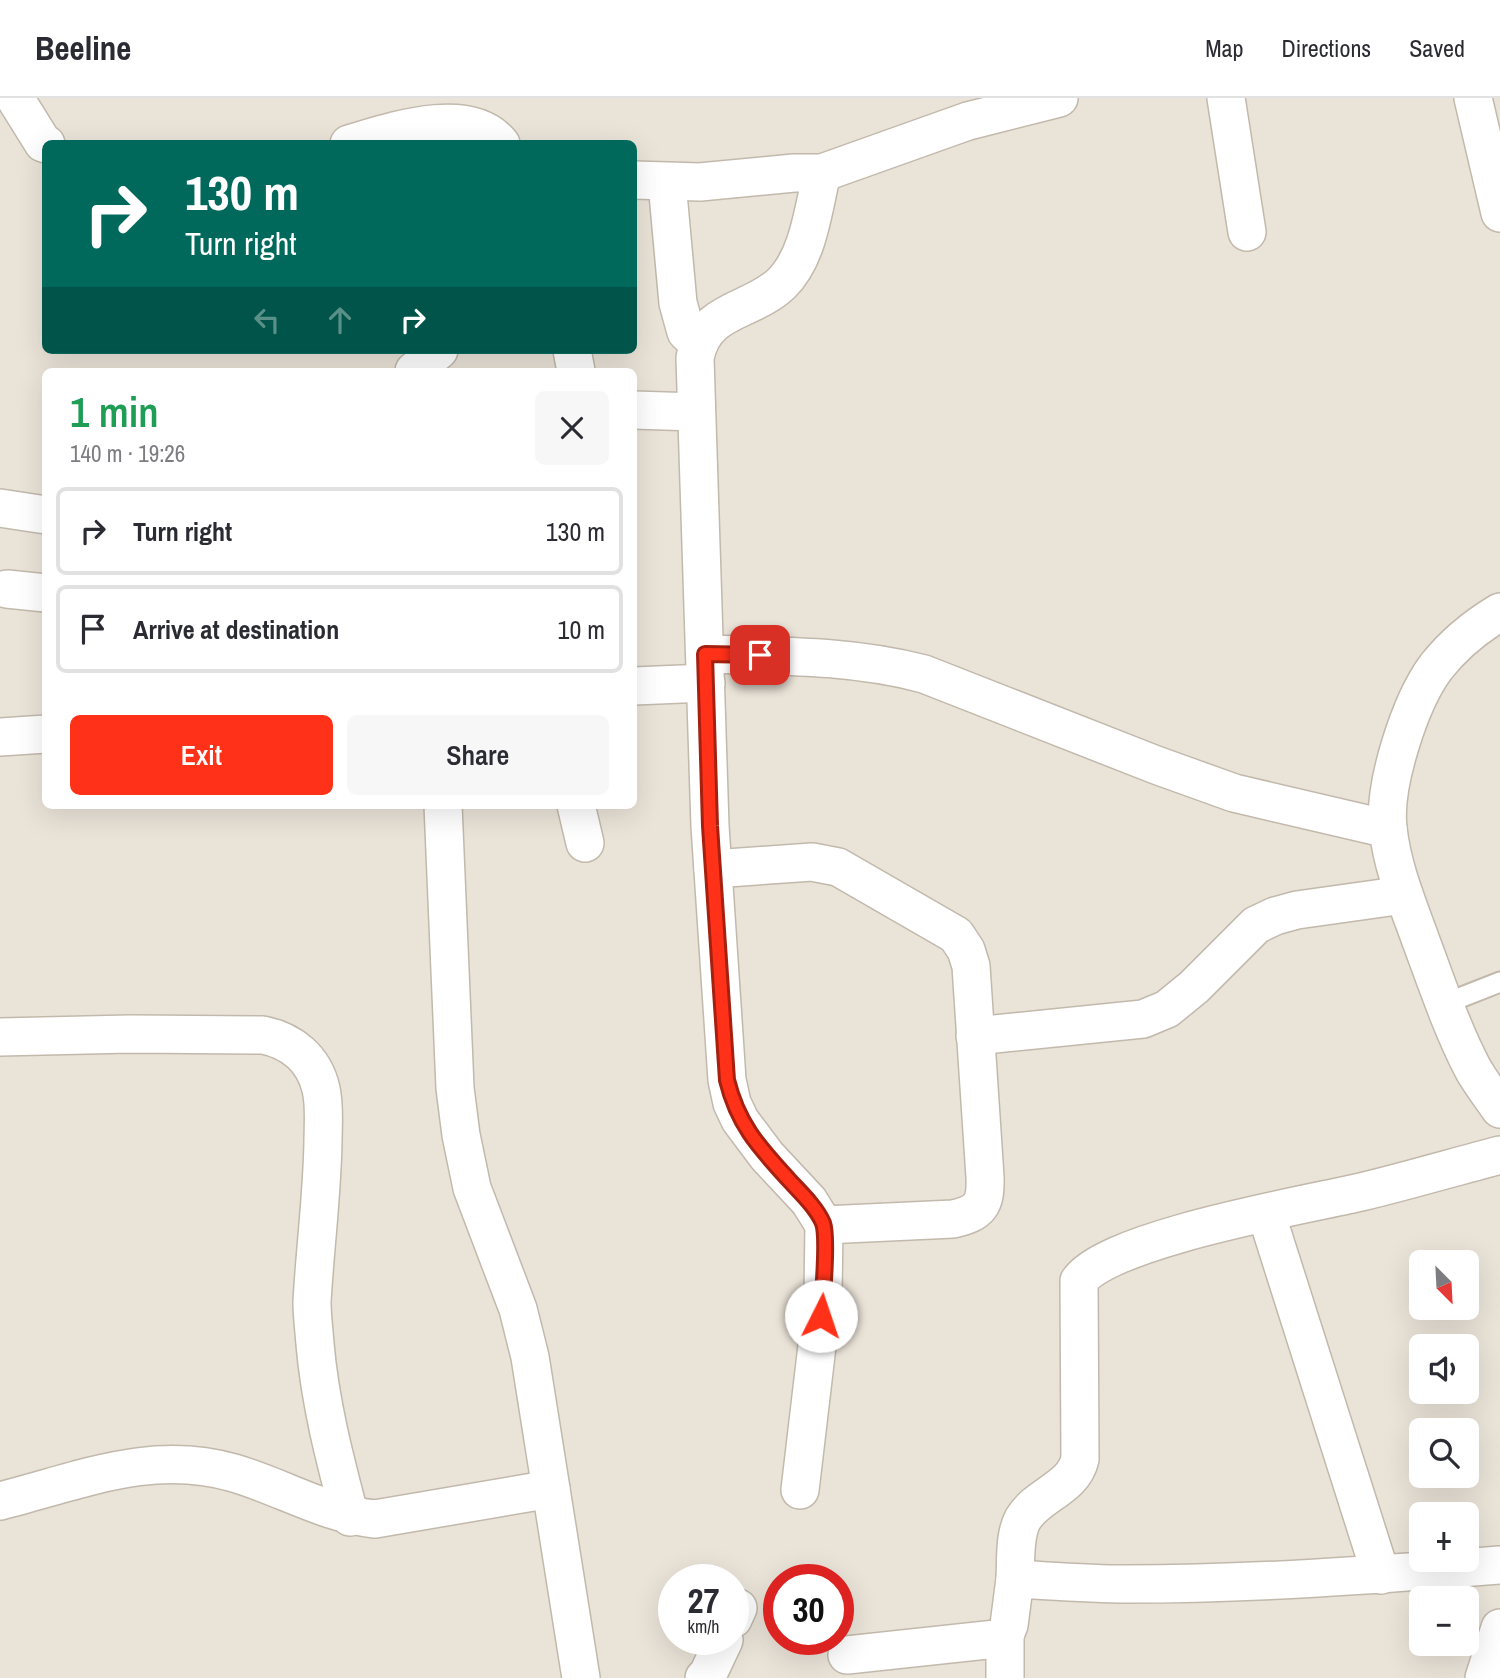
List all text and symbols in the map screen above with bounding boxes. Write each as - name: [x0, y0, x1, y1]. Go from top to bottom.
- text: Beeline: [35, 26, 131, 70]
- text: Map: [1205, 32, 1243, 64]
- text: Directions: [1281, 32, 1371, 64]
- text: Saved: [1409, 32, 1465, 64]
- text: 130 m: [185, 159, 299, 225]
- icon: right: [70, 168, 161, 259]
- text: Turn right: [185, 222, 297, 265]
- icon: left: [248, 301, 286, 339]
- icon: ahead: [321, 301, 359, 339]
- icon: right: [394, 301, 432, 339]
- text: 1 min: [70, 384, 159, 440]
- button: close: [535, 391, 609, 465]
- text: 140 m · 19:26: [70, 438, 185, 469]
- icon: right: [74, 512, 112, 550]
- text: Turn right: [133, 514, 232, 549]
- text: 130 m: [546, 514, 605, 549]
- icon: arrive: [74, 610, 112, 648]
- text: Arrive at destination: [133, 612, 339, 647]
- text: 10 m: [558, 612, 605, 647]
- pin: [730, 625, 790, 685]
- icon: arrive: [741, 636, 779, 674]
- button: Exit: [70, 715, 333, 795]
- button: Share: [347, 715, 609, 795]
- north arrow: [1409, 1250, 1479, 1320]
- map controls: [1409, 1250, 1479, 1656]
- position arrow: [784, 1279, 858, 1353]
- button: sound: [1409, 1334, 1479, 1404]
- button: search: [1409, 1418, 1479, 1488]
- button: +: [1409, 1502, 1479, 1572]
- speed limit sign: 30: [763, 1564, 854, 1655]
- text: 27: [688, 1577, 719, 1624]
- button: −: [1409, 1586, 1479, 1656]
- text: km/h: [688, 1614, 720, 1639]

